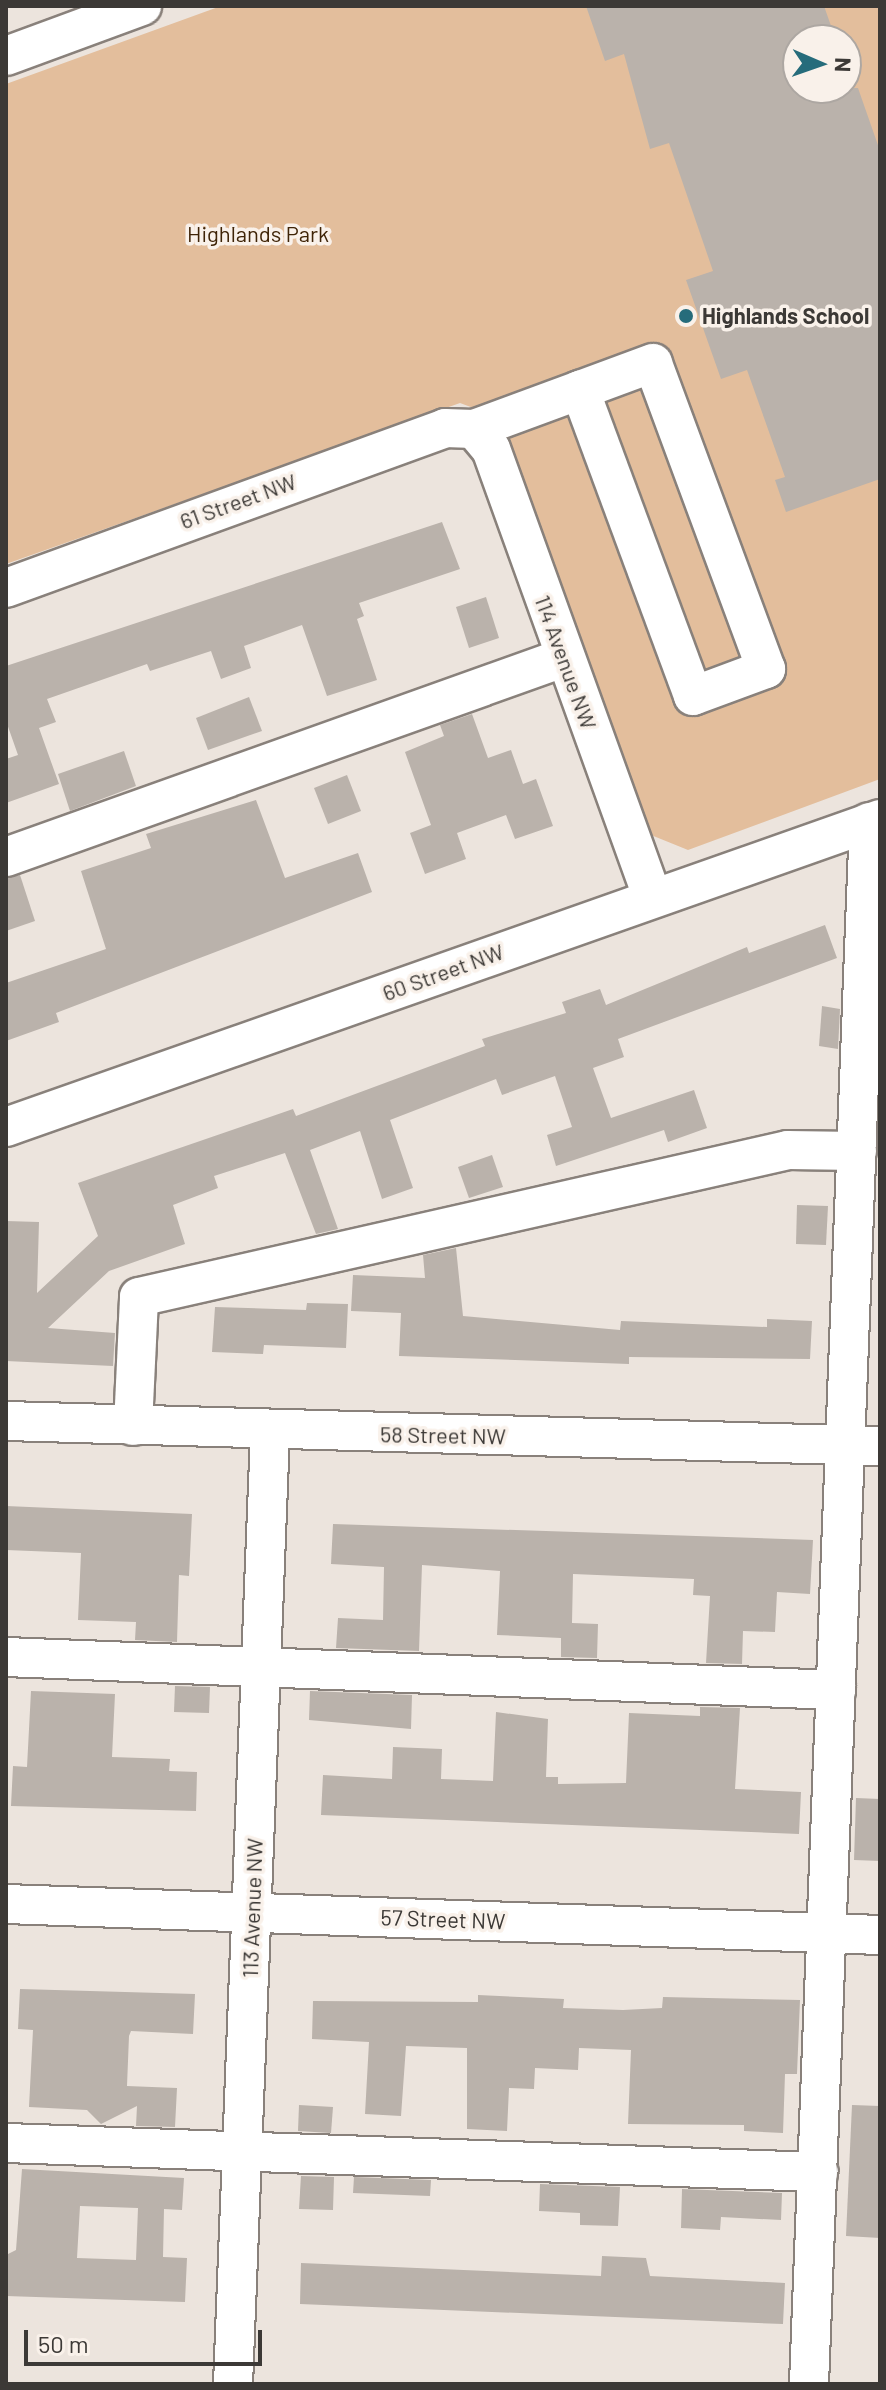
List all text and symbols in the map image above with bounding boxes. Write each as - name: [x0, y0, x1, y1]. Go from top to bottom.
- north arrow: [782, 24, 862, 104]
- text: N: [831, 57, 857, 73]
- park label: Highlands Park: [187, 221, 329, 247]
- place label: Highlands School: [702, 303, 869, 329]
- marker: Highlands School: [677, 307, 695, 325]
- street label: 61 Street NW: [176, 468, 300, 534]
- street label: 114 Avenue NW: [530, 591, 602, 733]
- street label: 60 Street NW: [379, 938, 507, 1006]
- street label: 58 Street NW: [380, 1421, 506, 1449]
- street label: 113 Avenue NW: [236, 1838, 268, 1978]
- street label: 57 Street NW: [380, 1904, 506, 1934]
- scale bar: [28, 2314, 266, 2364]
- text: 50 m: [38, 2329, 89, 2358]

